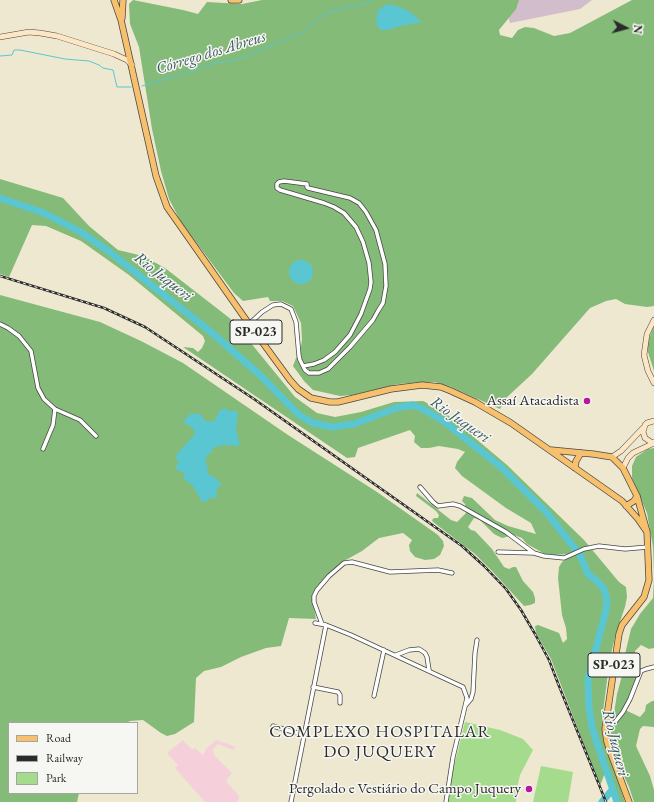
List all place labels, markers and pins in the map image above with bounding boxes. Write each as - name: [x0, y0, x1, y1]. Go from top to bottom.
- place label: Assaí Atacadista: [487, 392, 579, 410]
- marker: Assaí Atacadista: [582, 396, 592, 406]
- place label: Pergolado e Vestiário do Campo Juquery: [289, 780, 521, 798]
- marker: Pergolado e Vestiário do Campo Juquery: [524, 784, 534, 794]

